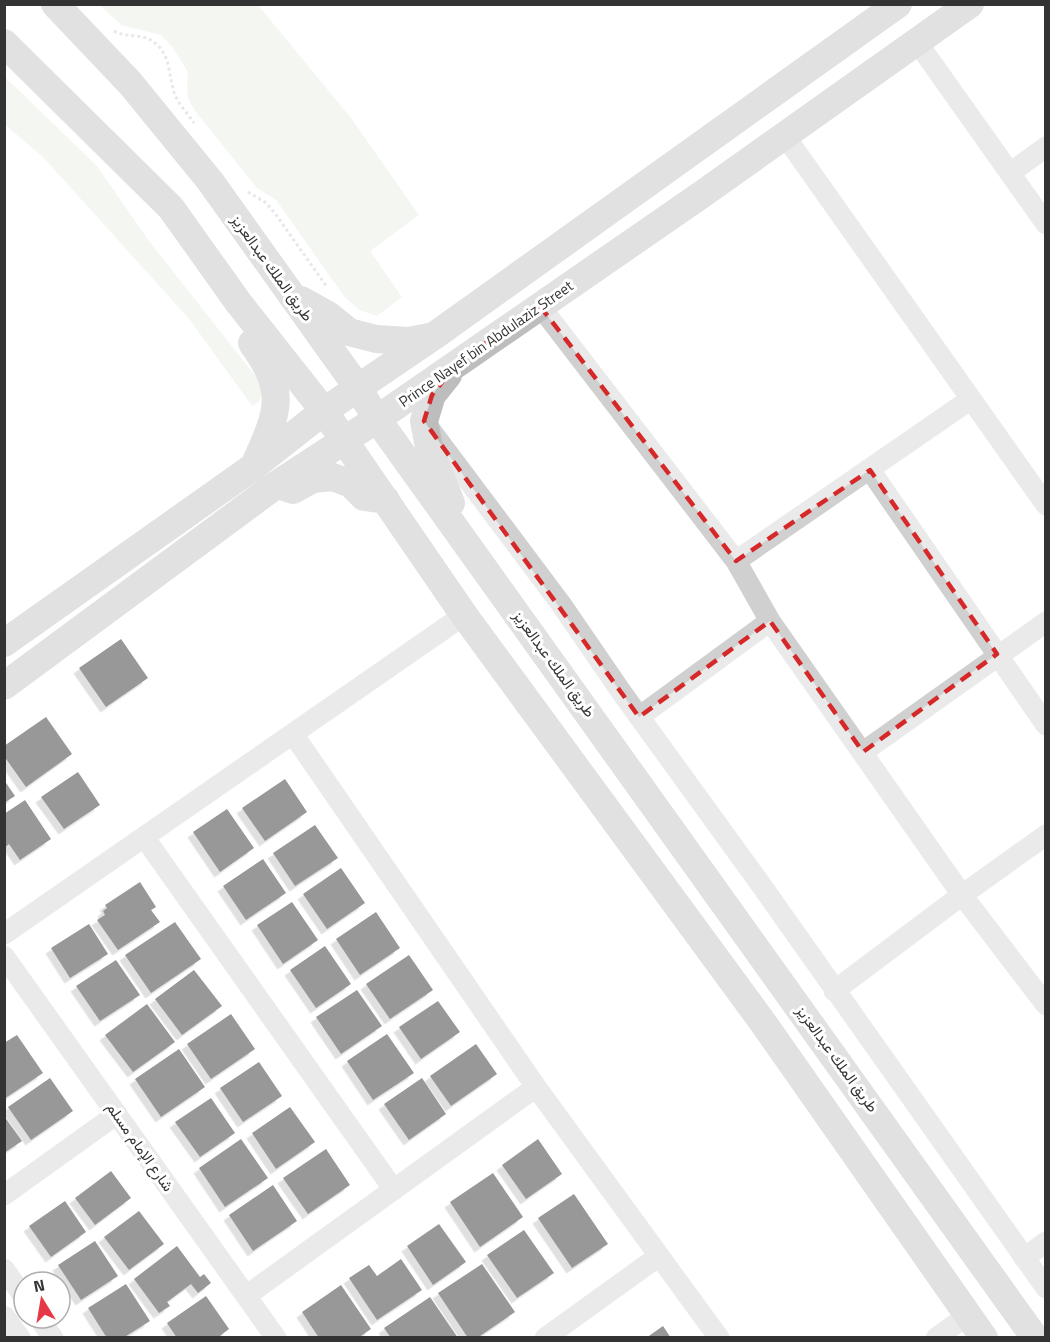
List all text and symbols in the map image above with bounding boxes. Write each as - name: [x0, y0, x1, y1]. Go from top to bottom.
- street label: طريق الملك عبدالعزيز: [225, 209, 319, 326]
- street label: Prince Nayef bin Abdulaziz Street: [394, 274, 578, 413]
- street label: طريق الملك عبدالعزيز: [507, 605, 601, 722]
- street label: طريق الملك عبدالعزيز: [790, 1000, 884, 1117]
- street label: شارع الإمام مسلم: [101, 1097, 180, 1196]
- north arrow: [12, 1270, 72, 1330]
- text: N: [31, 1272, 47, 1298]

